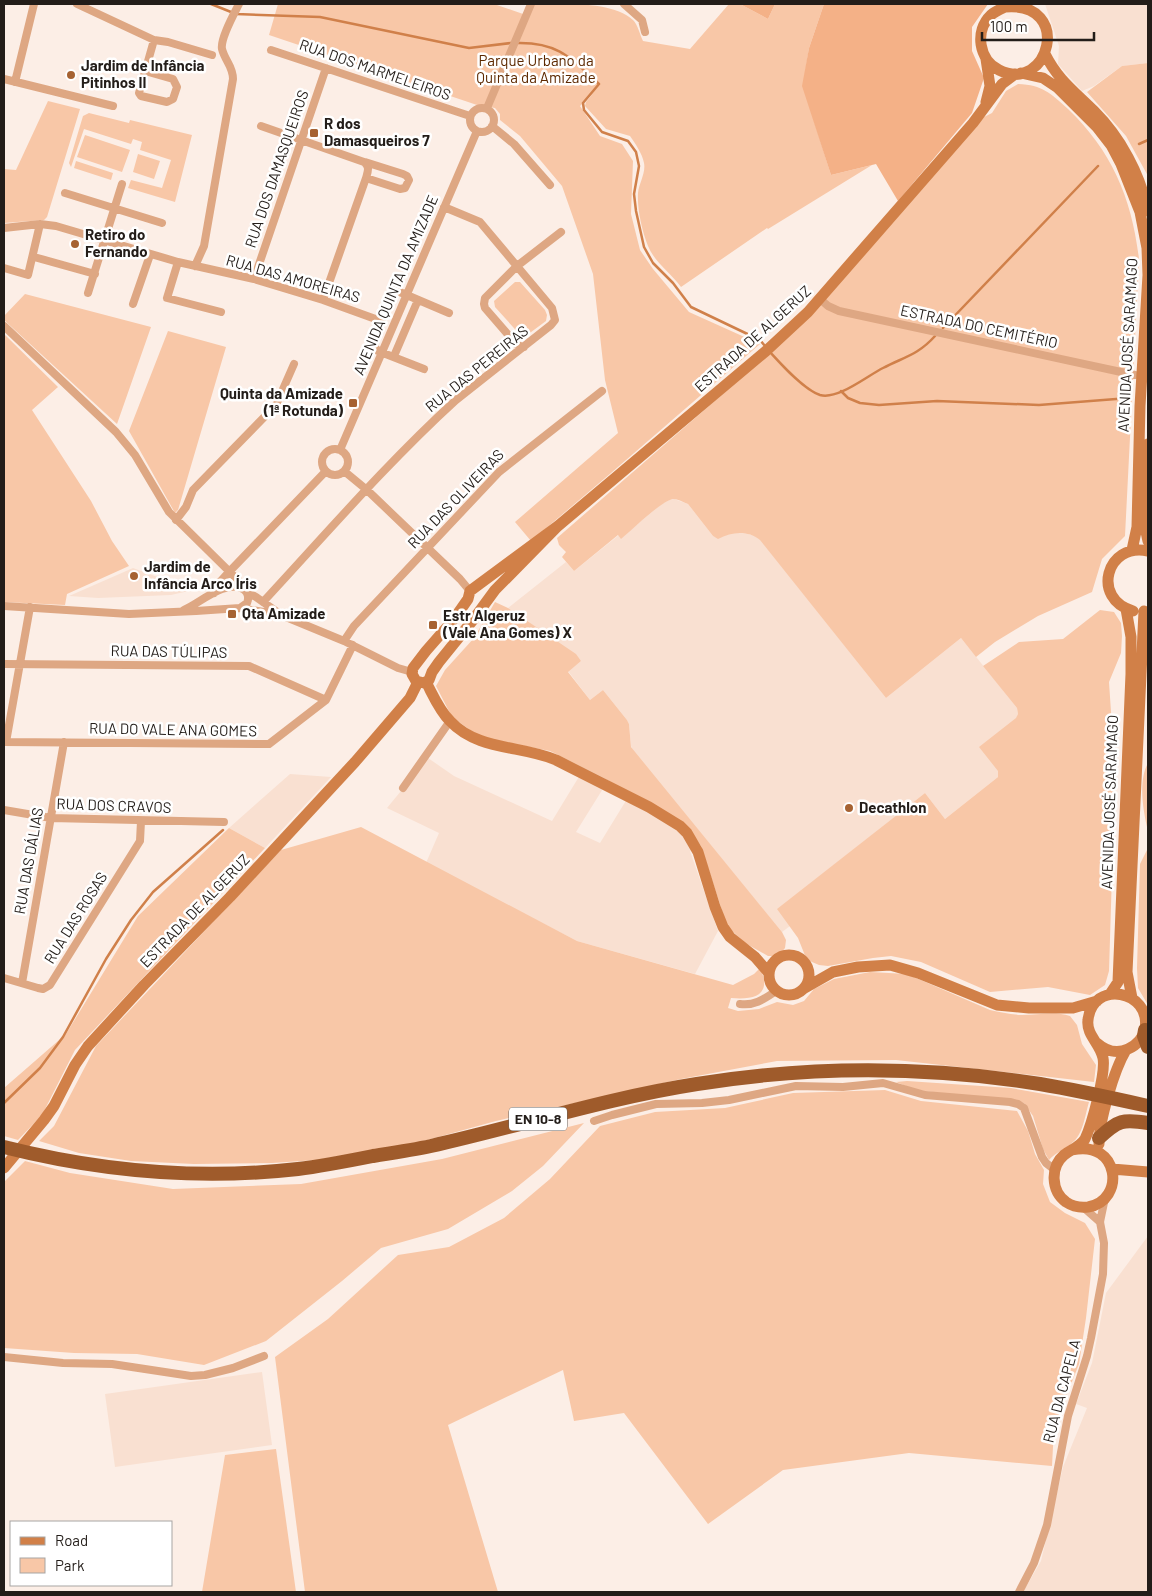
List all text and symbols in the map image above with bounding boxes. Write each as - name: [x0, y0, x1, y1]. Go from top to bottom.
- scale bar: [982, 10, 1094, 42]
- text: 100 m: [990, 17, 1028, 35]
- street label: RUA DOS MARMELEIROS: [297, 35, 453, 103]
- park label: Parque Urbano da Quinta da Amizade: [476, 51, 596, 86]
- place label: Jardim de Infância Pitinhos II: [81, 56, 205, 91]
- marker: Jardim de Infância Pitinhos II: [65, 69, 77, 81]
- street label: RUA DOS DAMASQUEIROS: [241, 87, 312, 250]
- place label: R dos Damasqueiros 7: [324, 114, 430, 149]
- marker: R dos Damasqueiros 7: [308, 127, 320, 139]
- street label: AVENIDA QUINTA DA AMIZADE: [349, 192, 441, 377]
- place label: Retiro do Fernando: [85, 225, 148, 260]
- marker: Retiro do Fernando: [69, 238, 81, 250]
- street label: RUA DAS AMOREIRAS: [224, 250, 362, 306]
- street label: AVENIDA JOSÉ SARAMAGO: [1113, 257, 1141, 433]
- street label: ESTRADA DE ALGERUZ: [690, 281, 814, 395]
- street label: ESTRADA DO CEMITÉRIO: [899, 301, 1059, 351]
- street label: RUA DAS PEREIRAS: [421, 321, 531, 415]
- place label: Quinta da Amizade (1ª Rotunda): [220, 384, 344, 419]
- marker: Quinta da Amizade (1ª Rotunda): [347, 397, 359, 409]
- street label: RUA DAS OLIVEIRAS: [403, 445, 507, 552]
- place label: Jardim de Infância Arco Íris: [144, 557, 257, 592]
- marker: Jardim de Infância Arco Íris: [128, 570, 140, 582]
- place label: Qta Amizade: [242, 604, 325, 622]
- place label: Estr Algeruz (Vale Ana Gomes) X: [442, 606, 572, 641]
- marker: Qta Amizade: [226, 608, 238, 620]
- marker: Estr Algeruz (Vale Ana Gomes) X: [427, 619, 439, 631]
- street label: RUA DAS TÚLIPAS: [111, 641, 227, 661]
- street label: AVENIDA JOSÉ SARAMAGO: [1097, 714, 1121, 890]
- street label: RUA DO VALE ANA GOMES: [89, 719, 257, 739]
- street label: RUA DOS CRAVOS: [56, 794, 172, 816]
- place label: Decathlon: [859, 798, 926, 816]
- marker: Decathlon: [843, 802, 855, 814]
- street label: RUA DAS DÁLIAS: [10, 806, 46, 916]
- street label: ESTRADA DE ALGERUZ: [136, 850, 253, 971]
- street label: RUA DAS ROSAS: [40, 868, 111, 967]
- road number: EN 10-8: [509, 1108, 567, 1130]
- street label: RUA DA CAPELA: [1039, 1337, 1083, 1444]
- legend: [10, 1521, 172, 1586]
- text: Road: [55, 1531, 88, 1549]
- text: Park: [55, 1556, 85, 1574]

